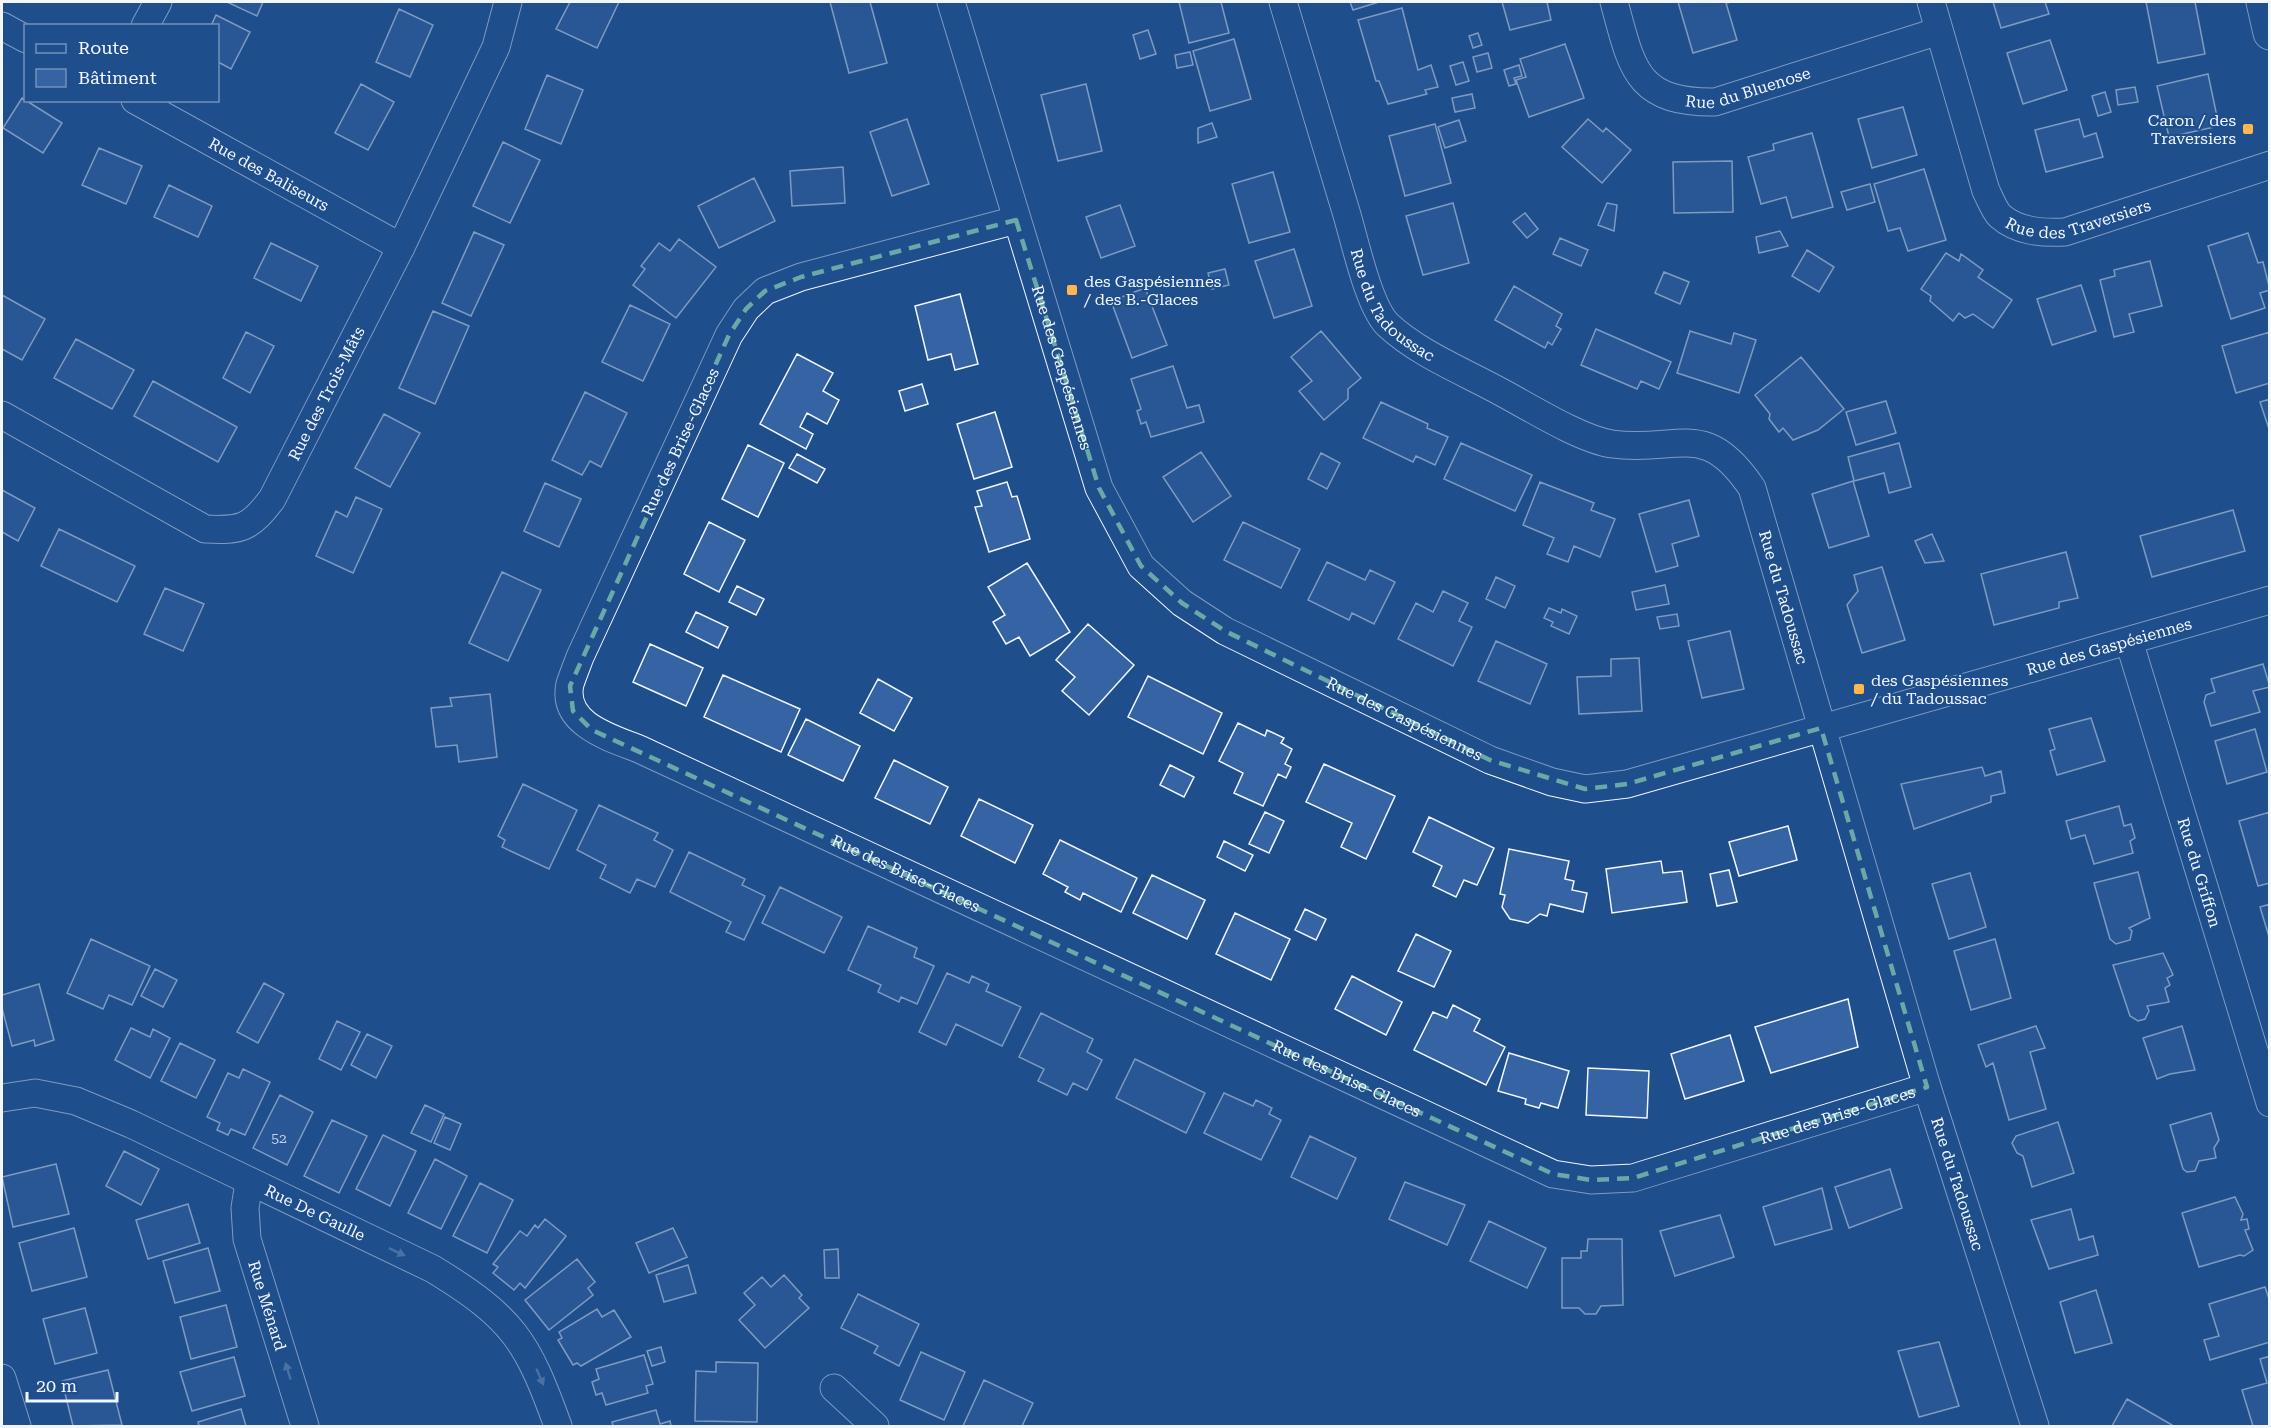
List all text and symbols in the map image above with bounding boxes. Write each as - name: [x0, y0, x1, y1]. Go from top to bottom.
- legend: [24, 24, 219, 102]
- text: Route: [78, 37, 129, 58]
- street label: Rue du Bluenose: [1684, 63, 1813, 112]
- text: Bâtiment: [78, 67, 157, 88]
- place label: Caron / des Traversiers: [2148, 111, 2236, 148]
- marker: Caron / des Traversiers: [2241, 122, 2255, 136]
- street label: Rue des Baliseurs: [205, 134, 332, 215]
- street label: Rue des Traversiers: [2002, 195, 2154, 242]
- street label: Rue du Tadoussac: [1347, 246, 1438, 366]
- place label: des Gaspésiennes / des B.-Glaces: [1083, 272, 1222, 309]
- street label: Rue des Gaspésiennes: [1028, 283, 1096, 453]
- marker: des Gaspésiennes / des B.-Glaces: [1065, 283, 1079, 297]
- street label: Rue des Trois-Mâts: [284, 323, 369, 464]
- street label: Rue des Brise-Glaces: [638, 365, 723, 519]
- street label: Rue du Tadoussac: [1755, 528, 1812, 667]
- street label: Rue des Gaspésiennes: [2024, 614, 2194, 679]
- place label: des Gaspésiennes / du Tadoussac: [1870, 671, 2009, 708]
- street label: Rue des Gaspésiennes: [1323, 673, 1486, 765]
- marker: des Gaspésiennes / du Tadoussac: [1852, 682, 1866, 696]
- street label: Rue du Griffon: [2173, 815, 2225, 930]
- street label: Rue des Brise-Glaces: [829, 831, 983, 916]
- street label: Rue des Brise-Glaces: [1269, 1036, 1424, 1121]
- street label: Rue des Brise-Glaces: [1758, 1082, 1918, 1148]
- street label: Rue du Tadoussac: [1927, 1115, 1988, 1253]
- house number: 52: [271, 1130, 287, 1146]
- street label: Rue De Gaulle: [262, 1181, 368, 1245]
- one-way arrow: [388, 1248, 405, 1257]
- street label: Rue Ménard: [244, 1258, 290, 1353]
- one-way arrow: [283, 1362, 292, 1380]
- scale bar: [27, 1365, 117, 1403]
- one-way arrow: [535, 1368, 544, 1385]
- text: 20 m: [36, 1375, 77, 1396]

